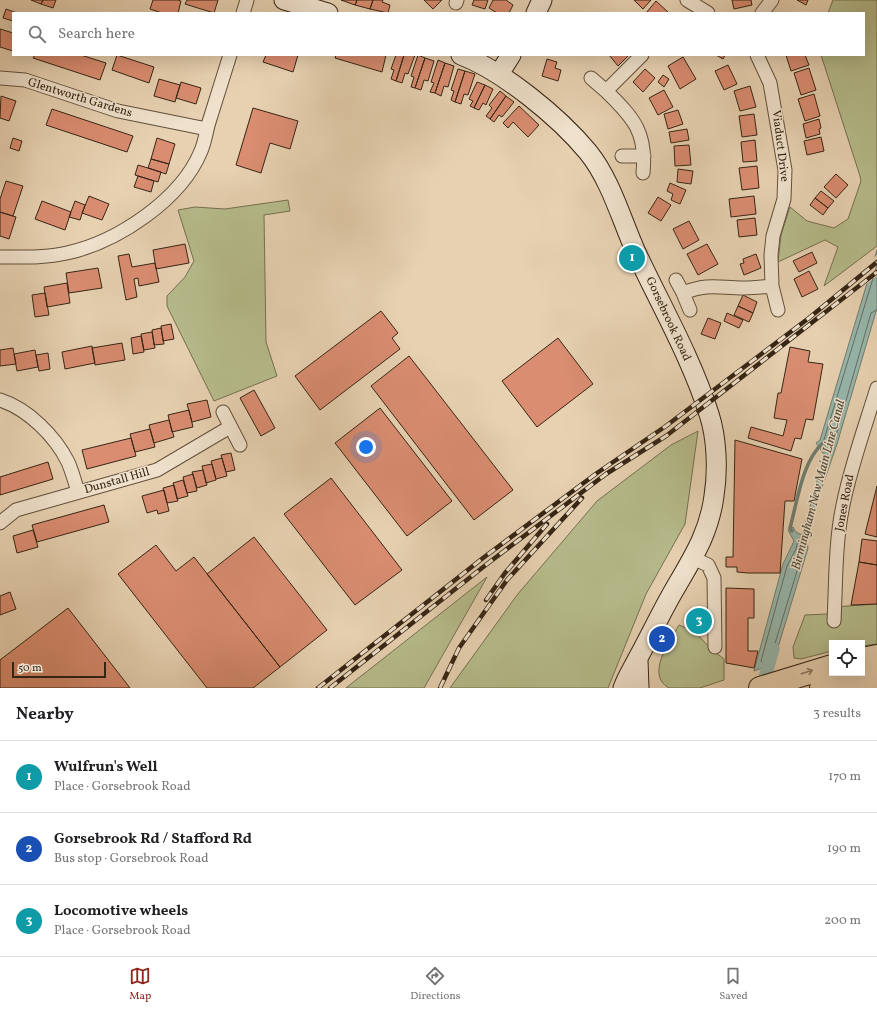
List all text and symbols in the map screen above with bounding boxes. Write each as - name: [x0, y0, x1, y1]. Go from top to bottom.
- search box: [12, 12, 865, 56]
- icon: search: [26, 23, 48, 45]
- text: Search here: [58, 24, 135, 45]
- street label: Glentworth Gardens: [26, 75, 134, 121]
- street label: Viaduct Drive: [768, 109, 792, 183]
- pin: 1: [619, 243, 645, 273]
- street label: Gorsebrook Road: [641, 274, 695, 364]
- water label: Birmingham New Main Line Canal: [788, 397, 851, 572]
- your location: [356, 437, 376, 457]
- street label: Dunstall Hill: [82, 464, 152, 498]
- street label: Jones Road: [832, 473, 858, 533]
- pin: 3: [686, 606, 712, 636]
- pin: 2: [649, 624, 675, 654]
- map controls: [829, 640, 865, 676]
- button: locate: [829, 640, 865, 676]
- scale bar: [12, 660, 106, 679]
- text: 50 m: [18, 661, 42, 676]
- one-way arrow: [801, 668, 814, 675]
- text: Nearby: [16, 703, 74, 726]
- text: 3 results: [813, 705, 861, 723]
- text: Wulfrun's Well: [54, 757, 158, 778]
- text: 1: [26, 768, 32, 786]
- text: 170 m: [828, 768, 861, 786]
- text: Place · Gorsebrook Road: [54, 778, 191, 796]
- text: Gorsebrook Rd / Stafford Rd: [54, 829, 252, 850]
- text: 2: [26, 840, 32, 858]
- text: 190 m: [827, 840, 861, 858]
- text: Bus stop · Gorsebrook Road: [54, 850, 209, 868]
- text: Locomotive wheels: [54, 901, 188, 922]
- text: 3: [26, 912, 32, 930]
- text: 200 m: [824, 912, 861, 930]
- text: Place · Gorsebrook Road: [54, 922, 191, 940]
- tab: Map: [129, 965, 151, 1004]
- tab: Directions: [410, 965, 461, 1004]
- tab: Saved: [719, 965, 748, 1004]

